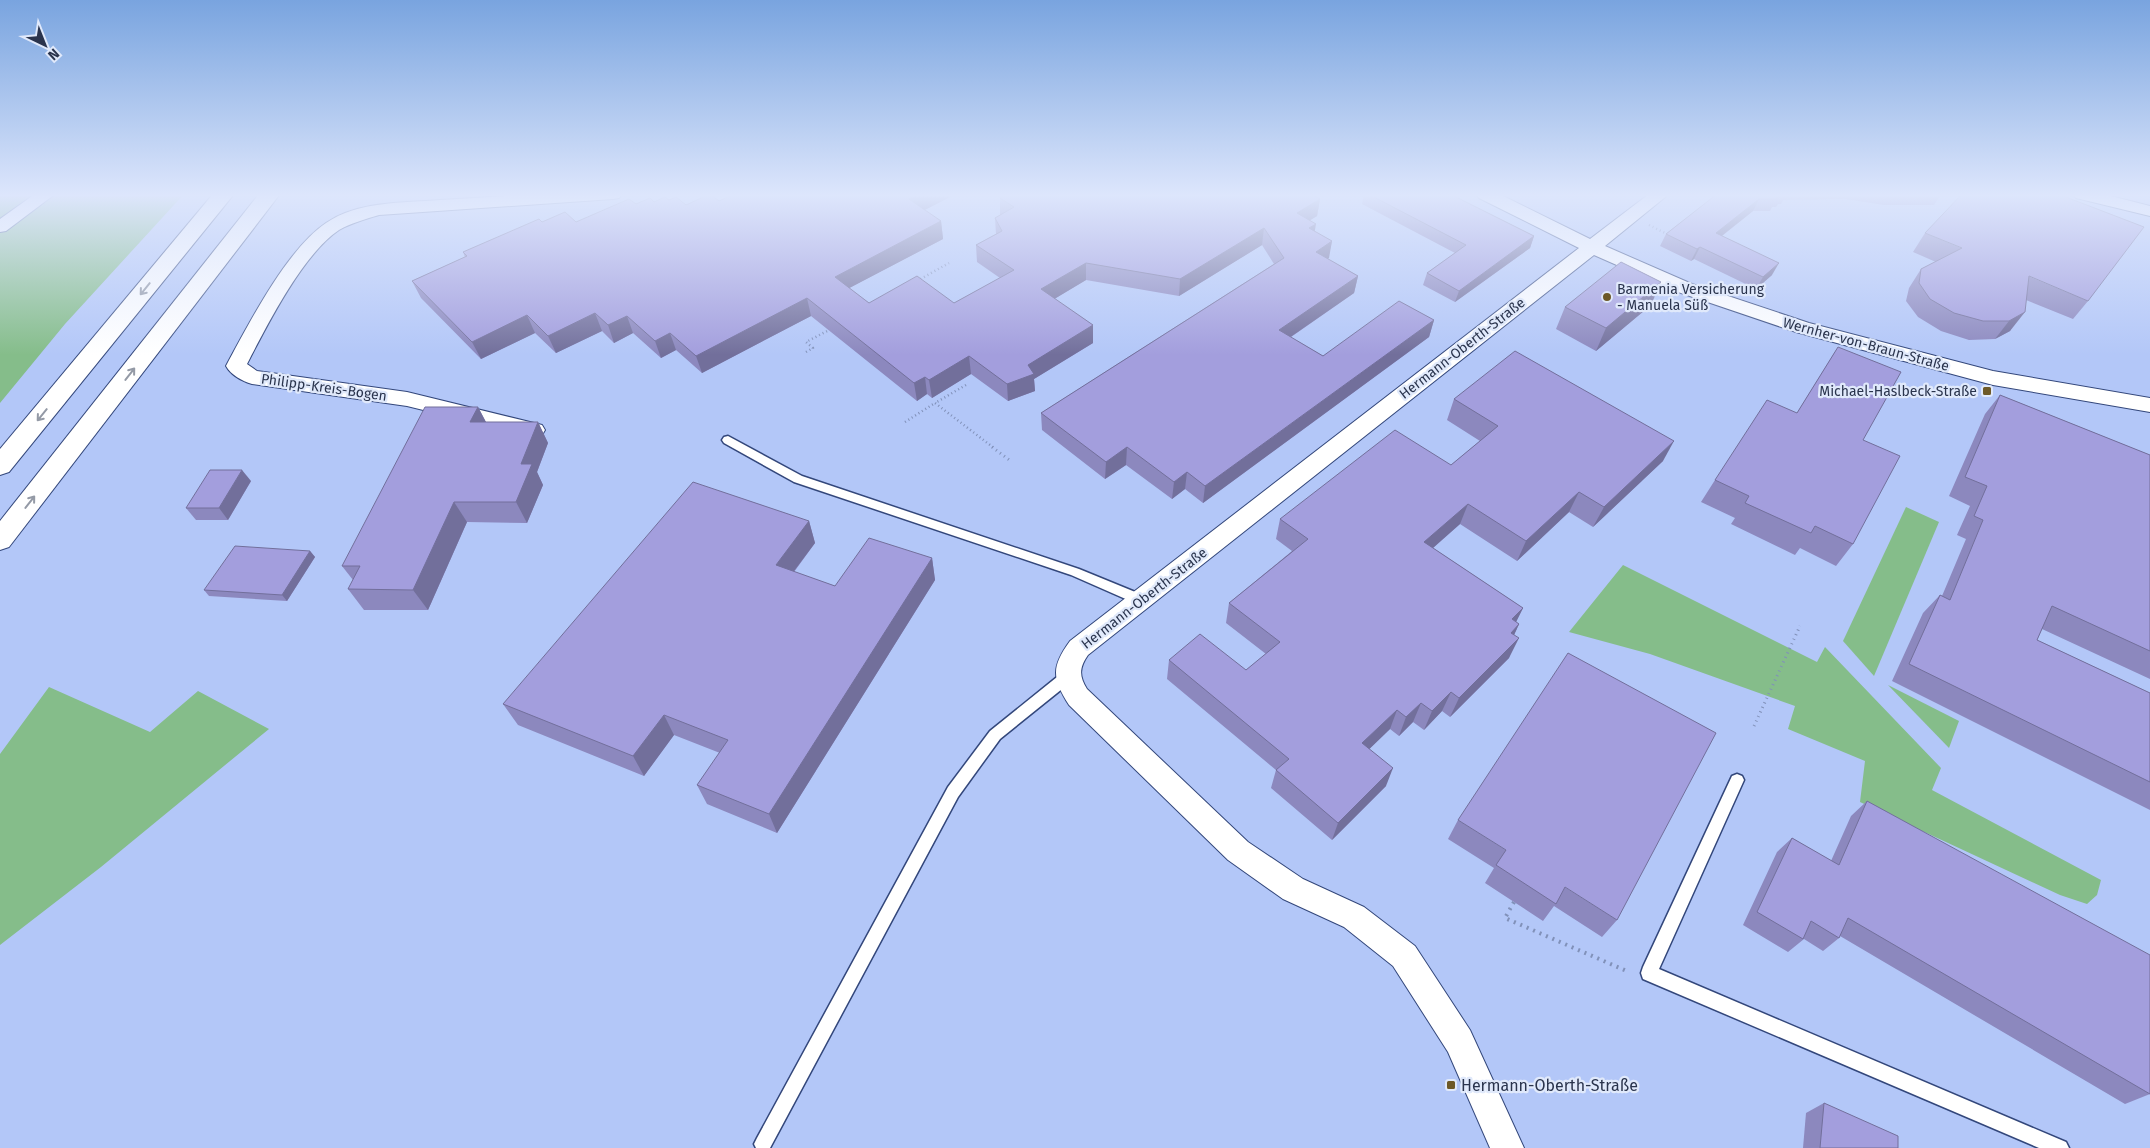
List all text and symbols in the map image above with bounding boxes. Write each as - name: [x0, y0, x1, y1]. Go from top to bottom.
- north arrow: [20, 20, 70, 70]
- text: N: [44, 45, 63, 64]
- place label: Barmenia Versicherung - Manuela Süß: [1617, 281, 1765, 314]
- one-way arrow: [140, 283, 151, 296]
- marker: Barmenia Versicherung - Manuela Süß: [1601, 291, 1613, 303]
- street label: Hermann-Oberth-Straße: [1396, 294, 1529, 403]
- street label: Wernher-von-Braun-Straße: [1781, 314, 1951, 375]
- one-way arrow: [124, 367, 135, 380]
- street label: Philipp-Kreis-Bogen: [260, 370, 388, 405]
- place label: Michael-Haslbeck-Straße: [1819, 383, 1977, 400]
- marker: Michael-Haslbeck-Straße: [1981, 385, 1993, 397]
- one-way arrow: [37, 408, 48, 421]
- one-way arrow: [25, 495, 35, 509]
- street label: Hermann-Oberth-Straße: [1078, 544, 1211, 653]
- place label: Hermann-Oberth-Straße: [1461, 1076, 1638, 1095]
- marker: Hermann-Oberth-Straße: [1445, 1079, 1457, 1091]

